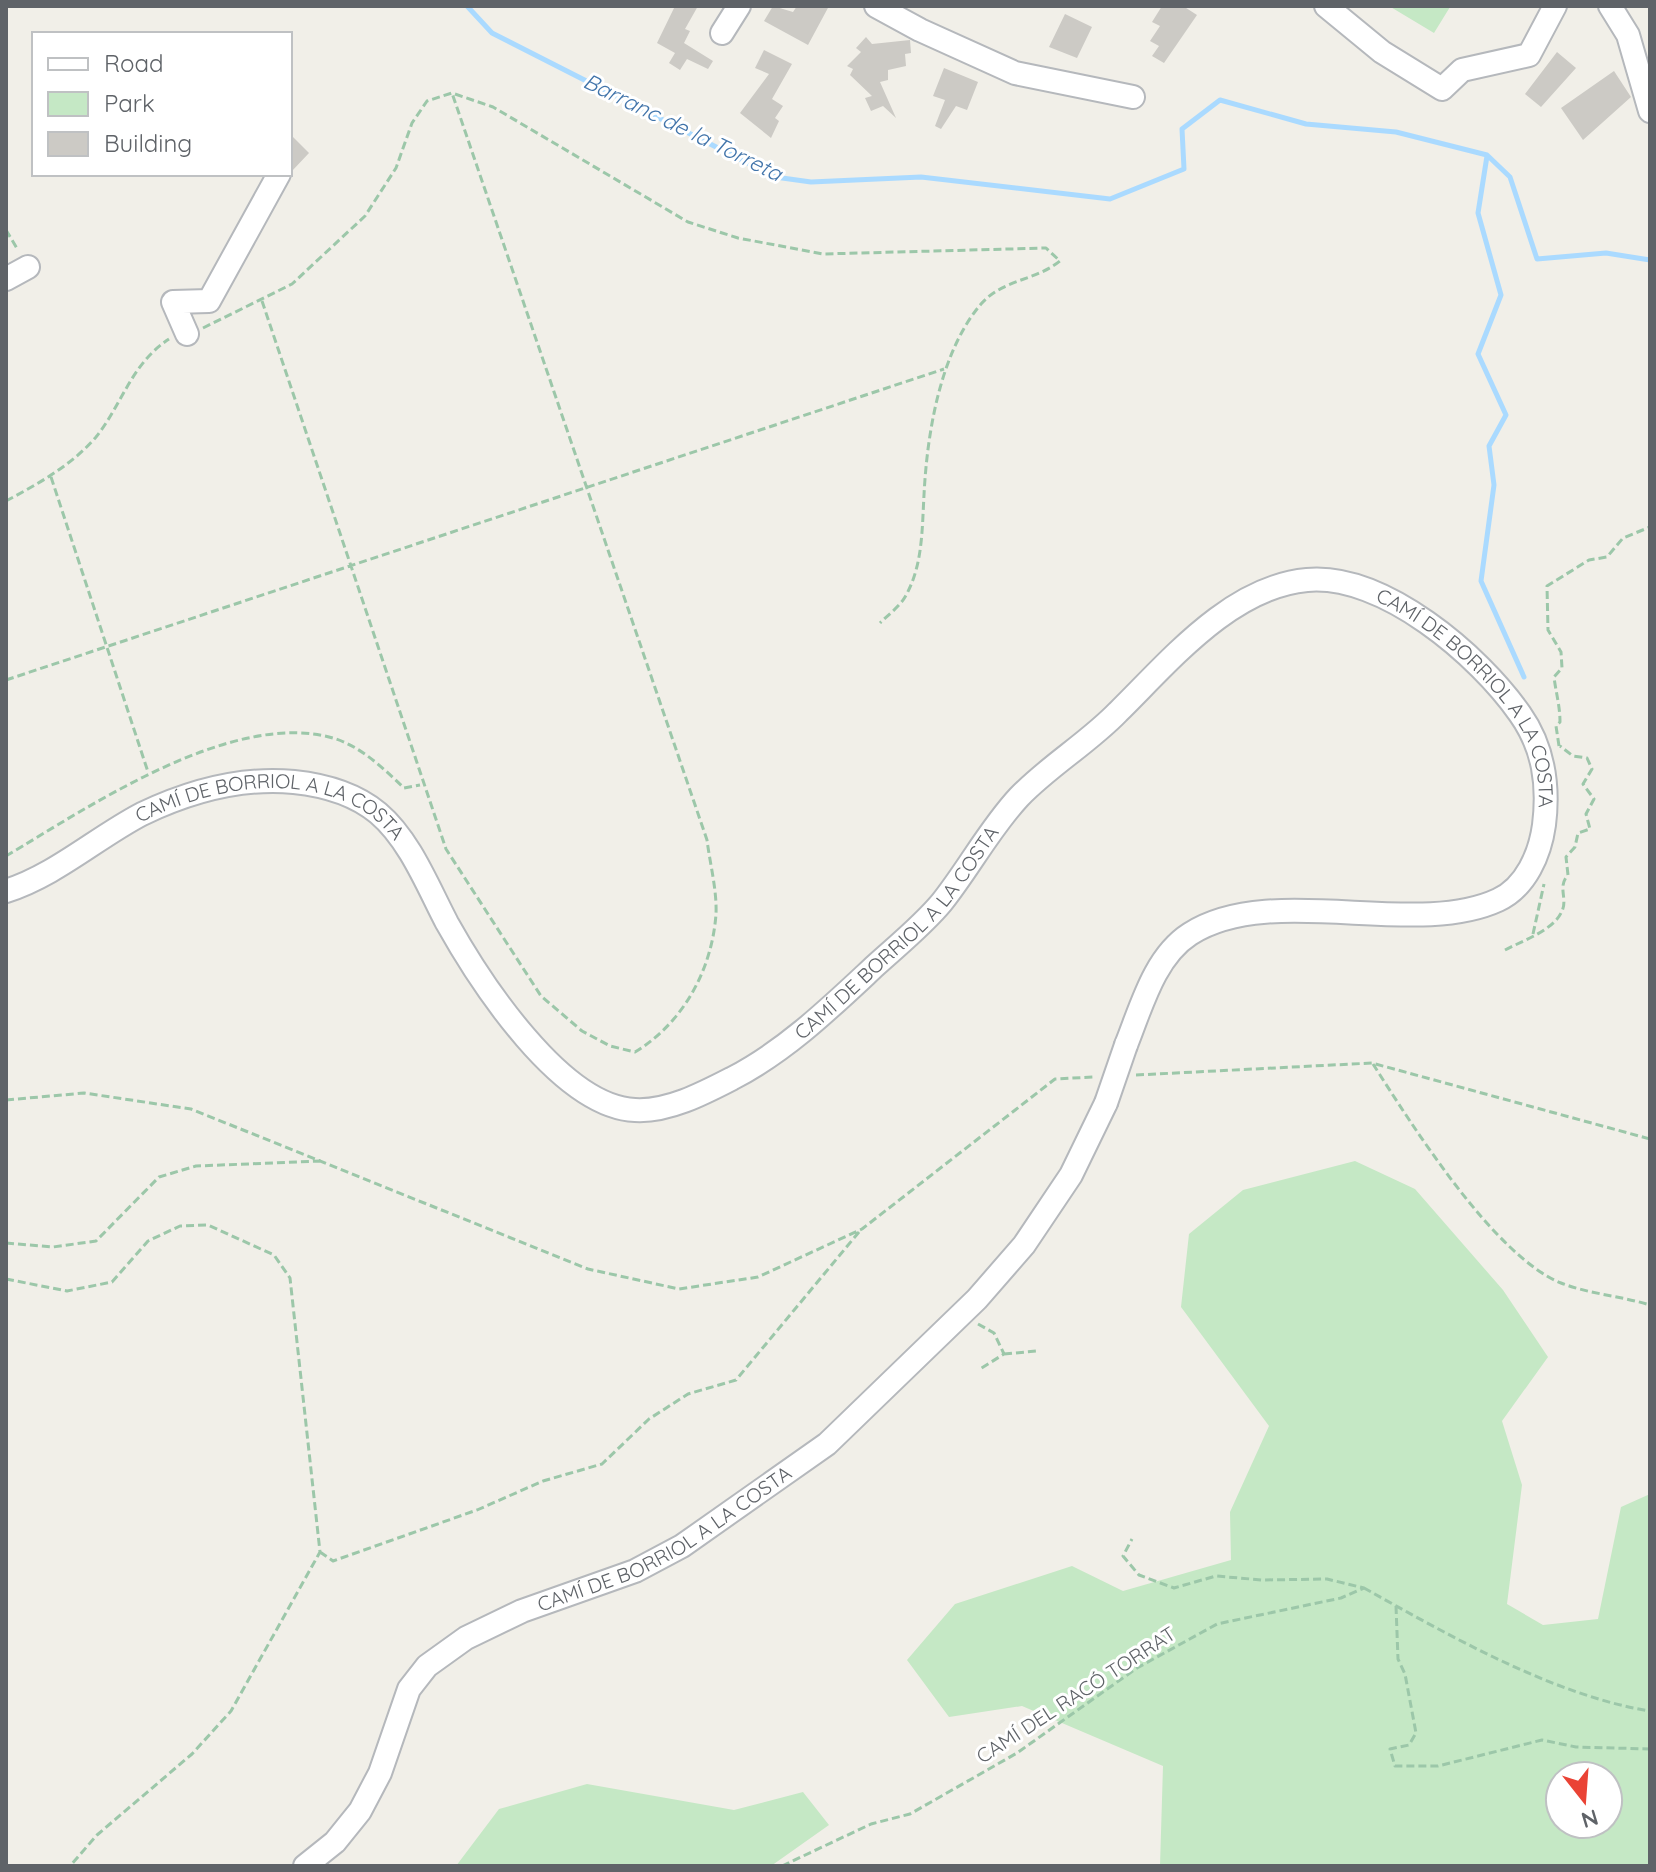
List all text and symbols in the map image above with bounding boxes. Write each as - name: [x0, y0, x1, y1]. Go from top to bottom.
- legend: [32, 32, 292, 176]
- text: Road: [104, 48, 164, 78]
- water label: Barranc de la Torreta: [579, 67, 788, 188]
- text: Park: [104, 88, 155, 118]
- text: Building: [104, 128, 192, 158]
- street label: CAMÍ DE BORRIOL A LA COSTA: [1373, 582, 1559, 808]
- text: CAMÍ DE BORRIOL A LA COSTA: [131, 768, 410, 845]
- street label: CAMÍ DE BORRIOL A LA COSTA: [122, 810, 410, 858]
- street label: CAMÍ DE BORRIOL A LA COSTA: [789, 821, 1004, 1045]
- street label: CAMÍ DE BORRIOL A LA COSTA: [534, 1460, 796, 1617]
- street label: CAMÍ DEL RACÓ TORRAT: [971, 1621, 1180, 1768]
- north arrow: [1544, 1760, 1624, 1840]
- text: N: [1578, 1803, 1602, 1835]

